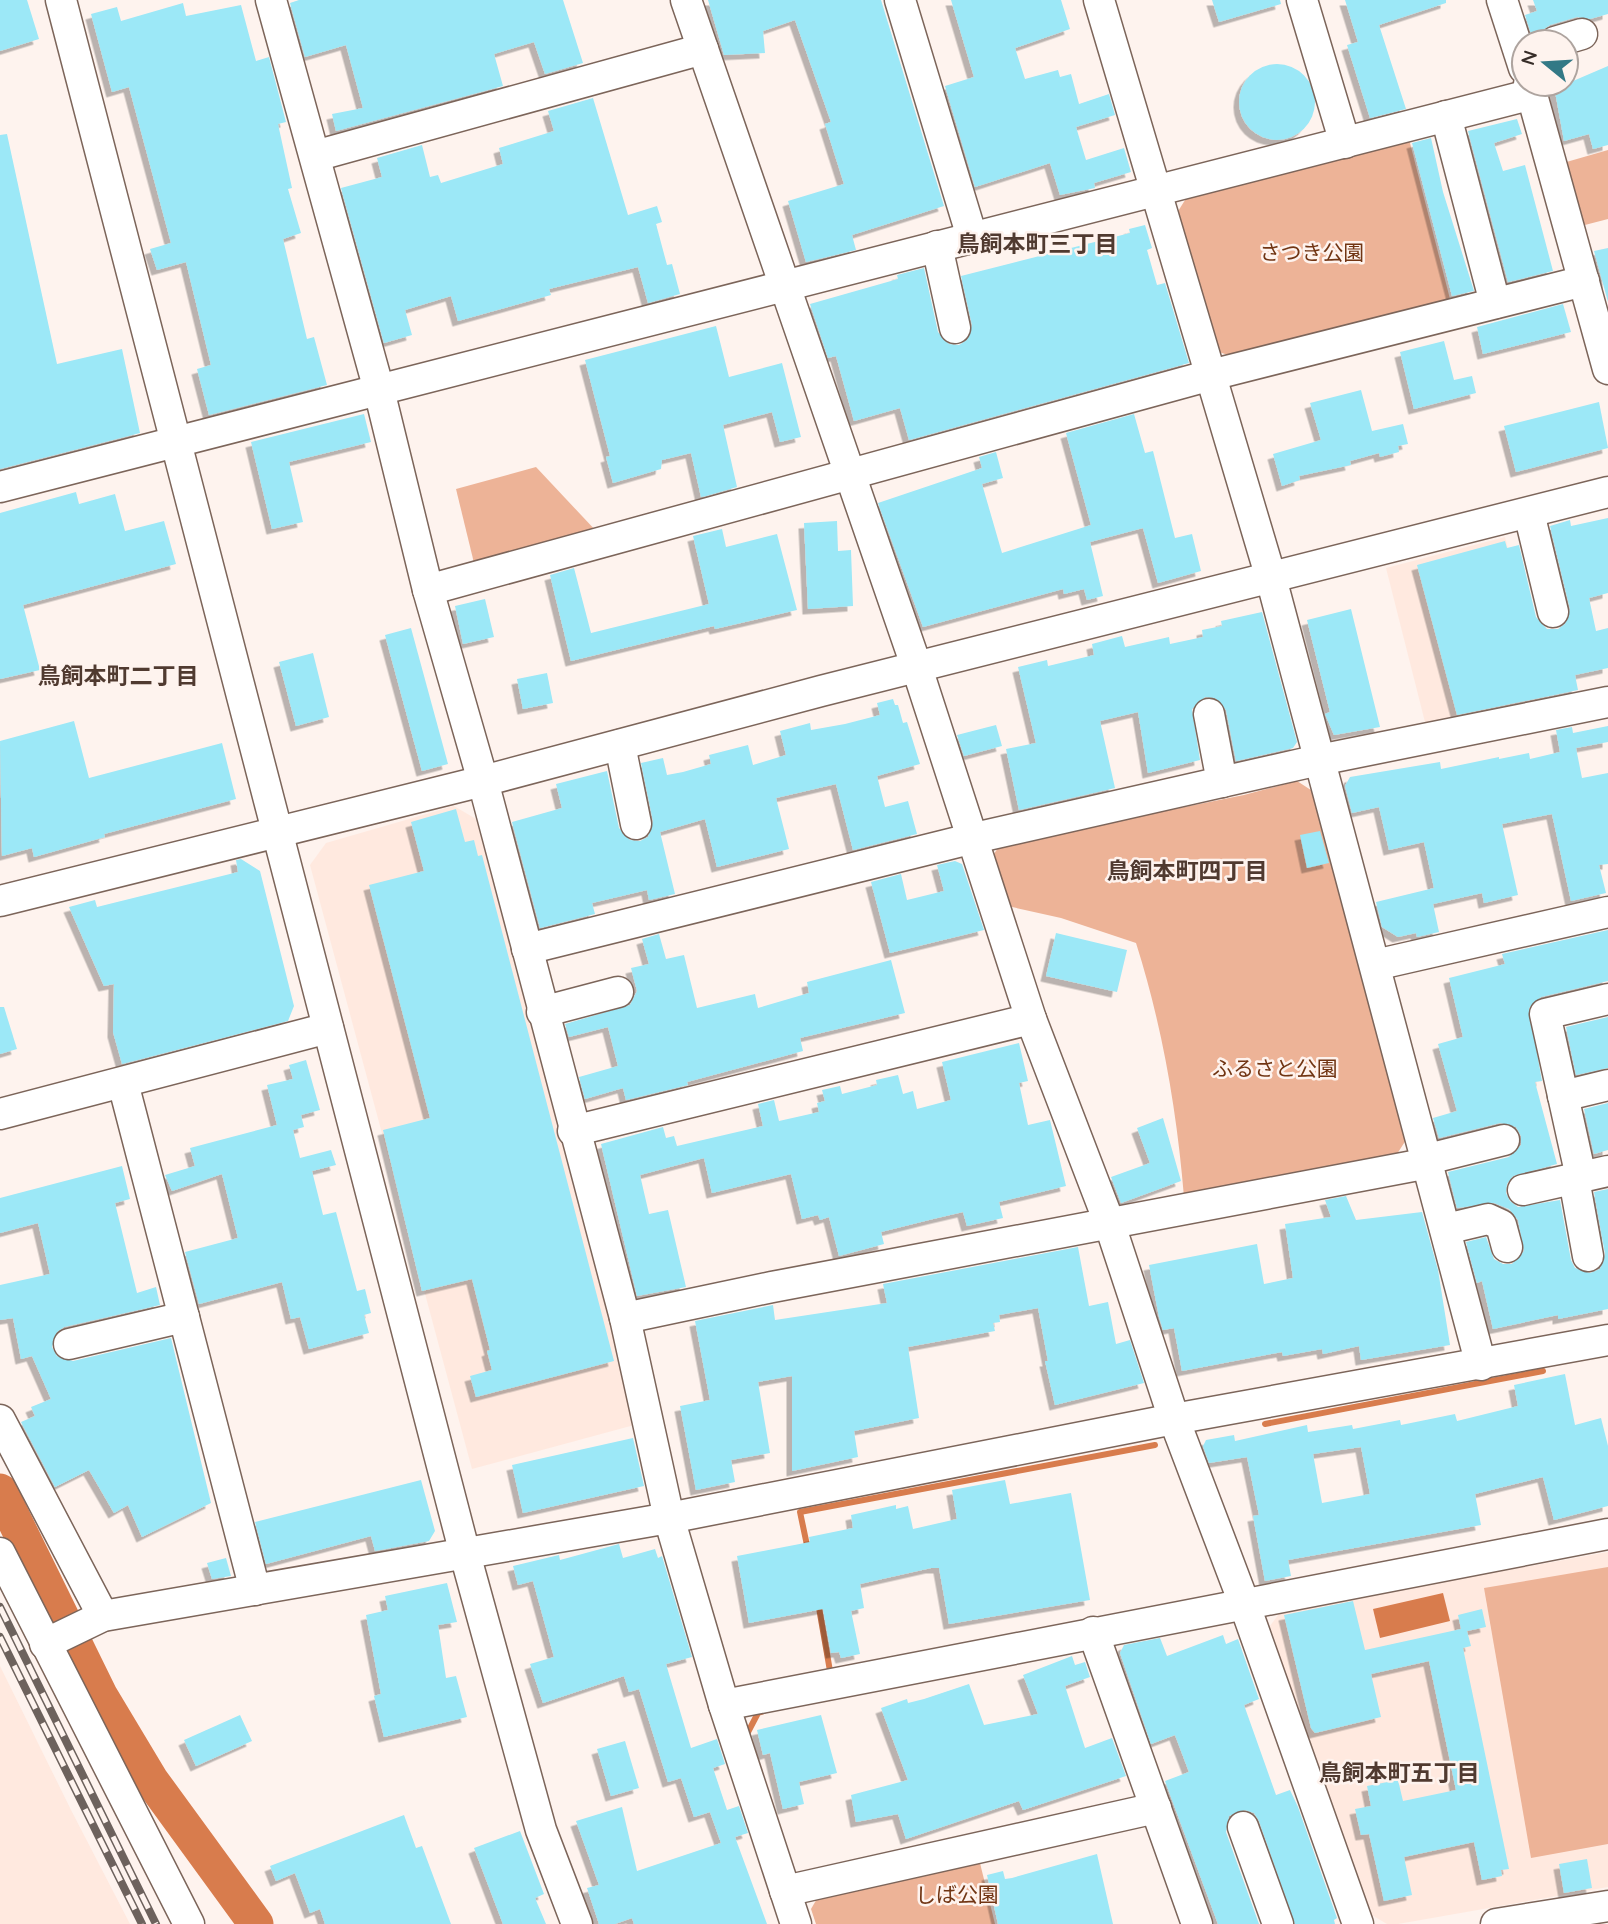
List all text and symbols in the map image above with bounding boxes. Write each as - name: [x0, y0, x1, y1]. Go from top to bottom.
- north arrow: [1510, 28, 1580, 98]
- text: N: [1515, 47, 1542, 68]
- district label: 鳥飼本町三丁目: [957, 229, 1118, 258]
- park label: さつき公園: [1260, 239, 1365, 265]
- district label: 鳥飼本町二丁目: [38, 661, 199, 690]
- district label: 鳥飼本町四丁目: [1107, 856, 1268, 885]
- park label: ふるさと公園: [1212, 1055, 1338, 1081]
- district label: 鳥飼本町五丁目: [1319, 1758, 1480, 1787]
- park label: しば公園: [915, 1881, 999, 1907]

